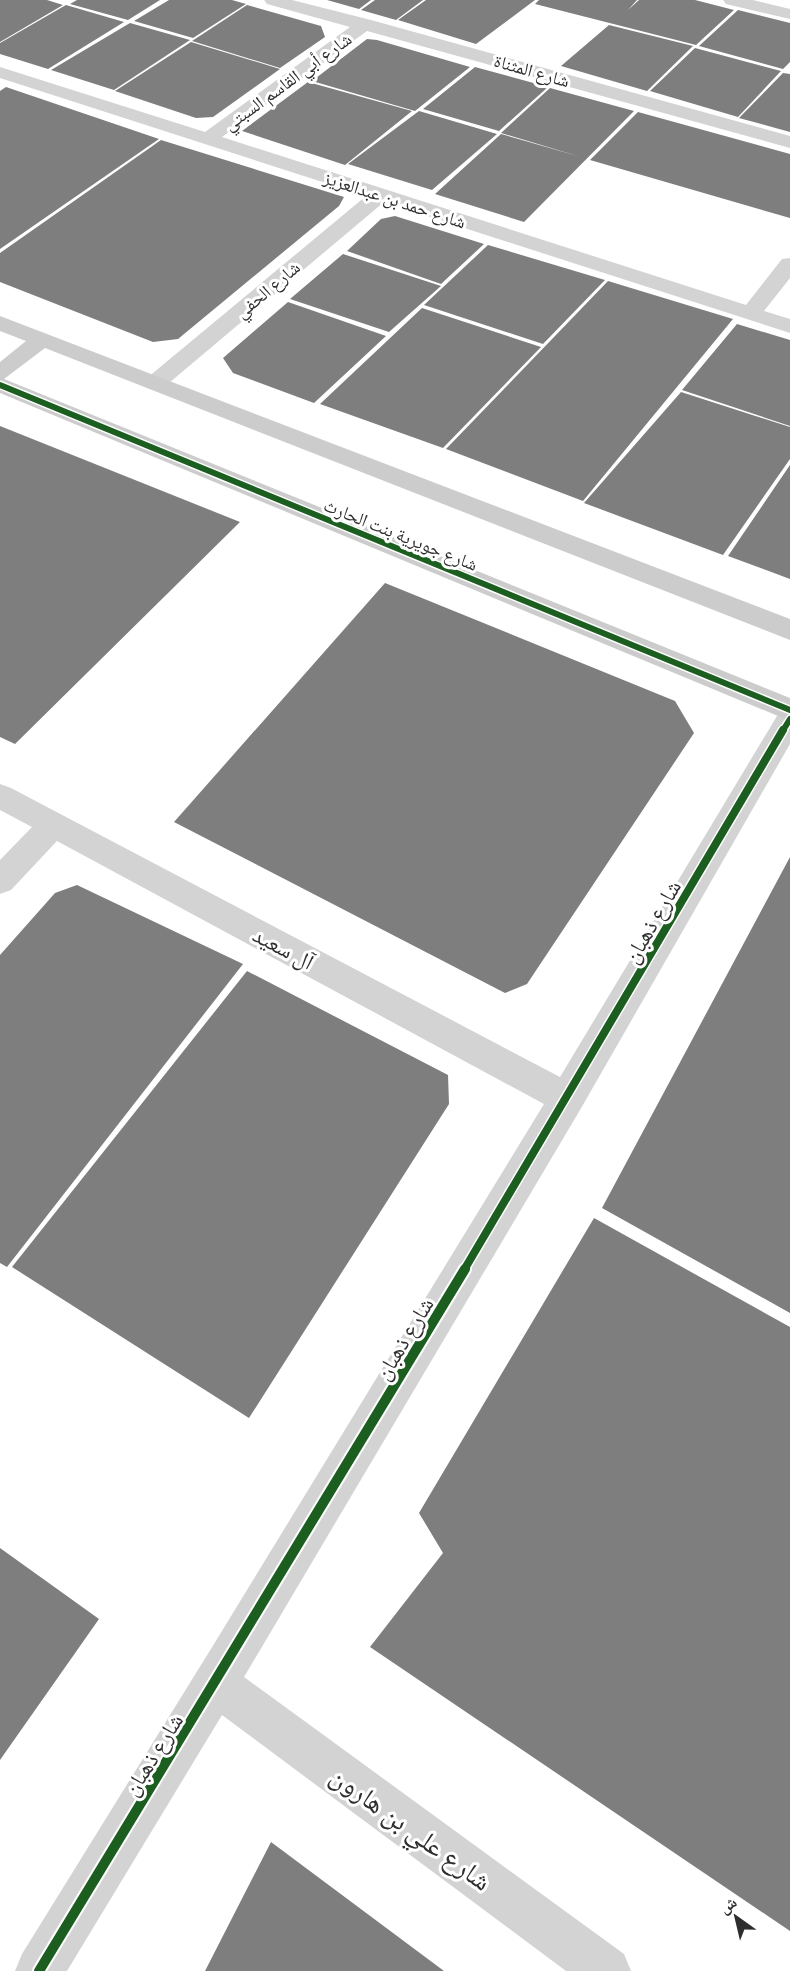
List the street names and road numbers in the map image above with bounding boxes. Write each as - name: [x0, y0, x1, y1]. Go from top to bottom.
- street label: شارع أبي القاسم السبتي: [219, 27, 358, 139]
- street label: شارع المثناة: [491, 49, 572, 92]
- street label: شارع حمد بن عبدالعزيز: [320, 165, 469, 233]
- street label: شارع الحفي: [230, 256, 307, 326]
- street label: شارع جويرية بنت الحارث: [320, 493, 481, 576]
- street label: شارع ذهبان: [617, 875, 687, 968]
- street label: آل سعيد: [248, 920, 319, 976]
- street label: شارع ذهبان: [368, 1292, 440, 1385]
- street label: شارع ذهبان: [117, 1708, 189, 1801]
- street label: شارع علي بن هارون: [321, 1758, 499, 1902]

